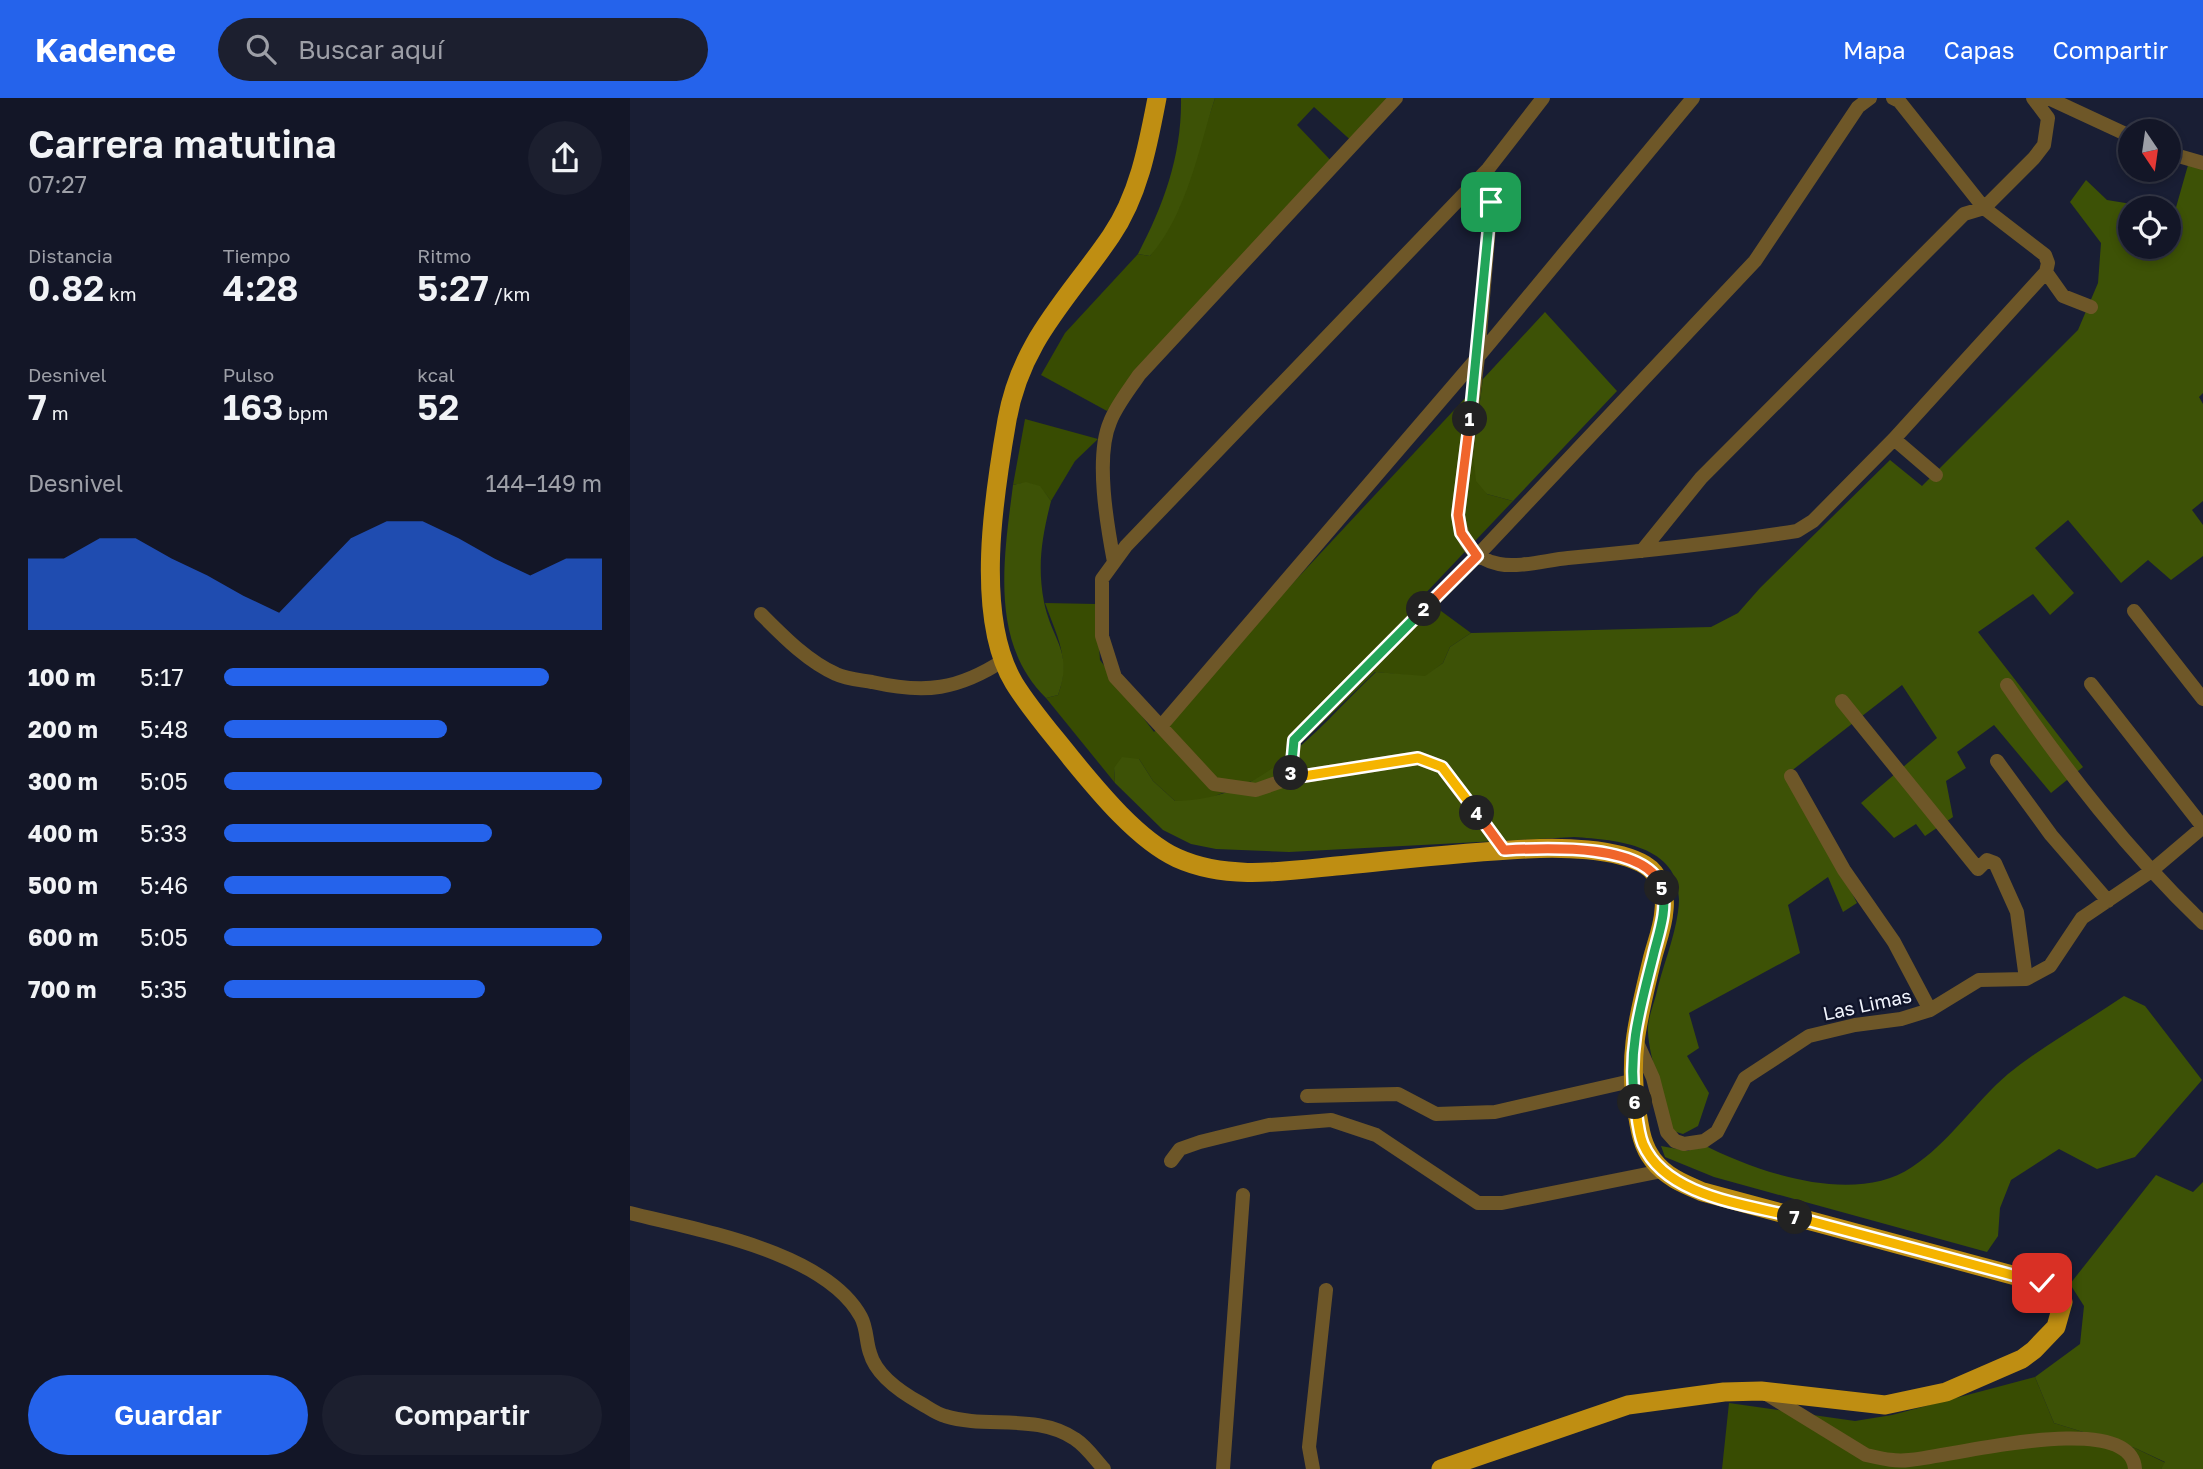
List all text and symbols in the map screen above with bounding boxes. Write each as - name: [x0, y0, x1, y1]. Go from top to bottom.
- search box: [218, 18, 708, 81]
- text: Kadence: [35, 30, 176, 69]
- icon: search: [242, 30, 280, 68]
- text: Buscar aquí: [298, 34, 444, 65]
- text: Mapa: [1843, 35, 1906, 64]
- text: Capas: [1944, 35, 2014, 64]
- text: Compartir: [2052, 35, 2168, 64]
- north arrow: [2118, 119, 2180, 182]
- map controls: [2118, 119, 2181, 259]
- text: Carrera matutina: [28, 121, 337, 166]
- button: share: [528, 121, 602, 195]
- text: 07:27: [28, 170, 87, 198]
- pin: [1461, 172, 1521, 232]
- icon: arrive: [1472, 183, 1510, 221]
- button: locate: [2118, 196, 2181, 259]
- text: Distancia: [28, 244, 113, 267]
- text: Tiempo: [223, 244, 290, 267]
- text: Ritmo: [417, 244, 471, 267]
- text: 0.82: [28, 267, 104, 309]
- text: 4:28: [223, 267, 298, 309]
- text: 5:27: [417, 267, 489, 309]
- text: km: [104, 282, 137, 305]
- text: /km: [489, 282, 530, 305]
- text: Desnivel: [28, 363, 107, 386]
- text: Pulso: [223, 363, 274, 386]
- text: kcal: [417, 363, 455, 386]
- text: 7: [28, 386, 47, 428]
- text: 163: [223, 386, 283, 428]
- text: 52: [417, 386, 459, 428]
- text: m: [47, 401, 68, 424]
- text: bpm: [283, 401, 328, 424]
- pin: 1: [1452, 402, 1488, 436]
- text: 1: [1465, 407, 1474, 430]
- text: Desnivel: [28, 469, 123, 497]
- text: 144–149 m: [485, 469, 602, 497]
- pin: 2: [1406, 592, 1442, 626]
- text: 2: [1418, 597, 1429, 620]
- text: 100 m: [28, 663, 96, 691]
- text: 5:17: [140, 663, 184, 691]
- text: 200 m: [28, 715, 98, 743]
- text: 5:48: [140, 715, 188, 743]
- pin: 3: [1274, 756, 1308, 790]
- text: 3: [1285, 761, 1296, 784]
- text: 300 m: [28, 767, 98, 795]
- text: 5:05: [140, 767, 188, 795]
- pin: 4: [1460, 796, 1494, 830]
- text: 4: [1471, 801, 1482, 824]
- text: 400 m: [28, 819, 98, 847]
- text: 5:33: [140, 819, 187, 847]
- pin: 5: [1644, 870, 1680, 906]
- text: 500 m: [28, 871, 98, 899]
- text: 5:46: [140, 871, 188, 899]
- text: 5: [1656, 876, 1667, 899]
- text: 600 m: [28, 923, 98, 951]
- text: 5:05: [140, 923, 188, 951]
- text: 700 m: [28, 975, 96, 1003]
- text: 5:35: [140, 975, 187, 1003]
- street label: Las Limas: [1821, 983, 1913, 1025]
- pin: 6: [1618, 1084, 1653, 1119]
- text: 6: [1628, 1090, 1641, 1113]
- pin: 7: [1778, 1200, 1812, 1234]
- text: 7: [1789, 1205, 1800, 1228]
- pin: [2012, 1253, 2072, 1313]
- icon: check: [2023, 1264, 2061, 1302]
- button: Guardar: [28, 1375, 308, 1455]
- button: Compartir: [322, 1375, 602, 1455]

